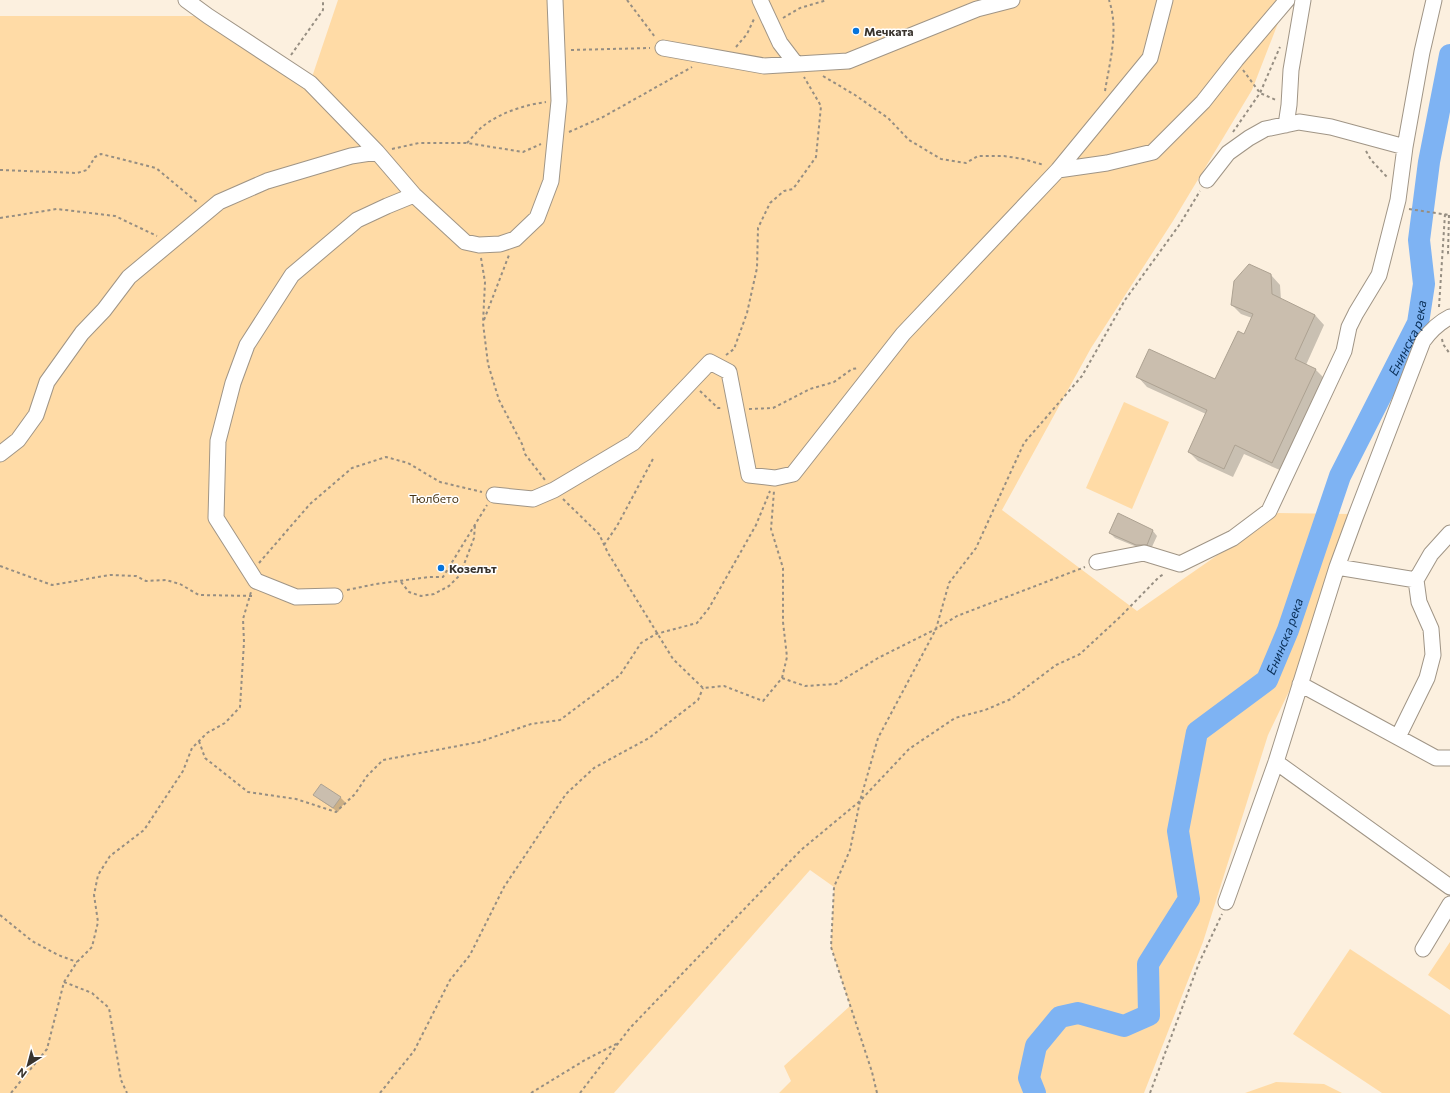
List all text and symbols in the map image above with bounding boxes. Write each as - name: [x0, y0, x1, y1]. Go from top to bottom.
- place label: Мечката: [864, 24, 914, 38]
- marker: Мечката: [851, 26, 861, 36]
- water label: Енинска река: [1385, 299, 1429, 378]
- park label: Тюлбето: [409, 491, 459, 505]
- place label: Козелът: [449, 561, 497, 575]
- marker: Козелът: [436, 563, 446, 573]
- water label: Енинска река: [1262, 596, 1306, 677]
- north arrow: [8, 1045, 48, 1085]
- text: N: [15, 1066, 29, 1081]

